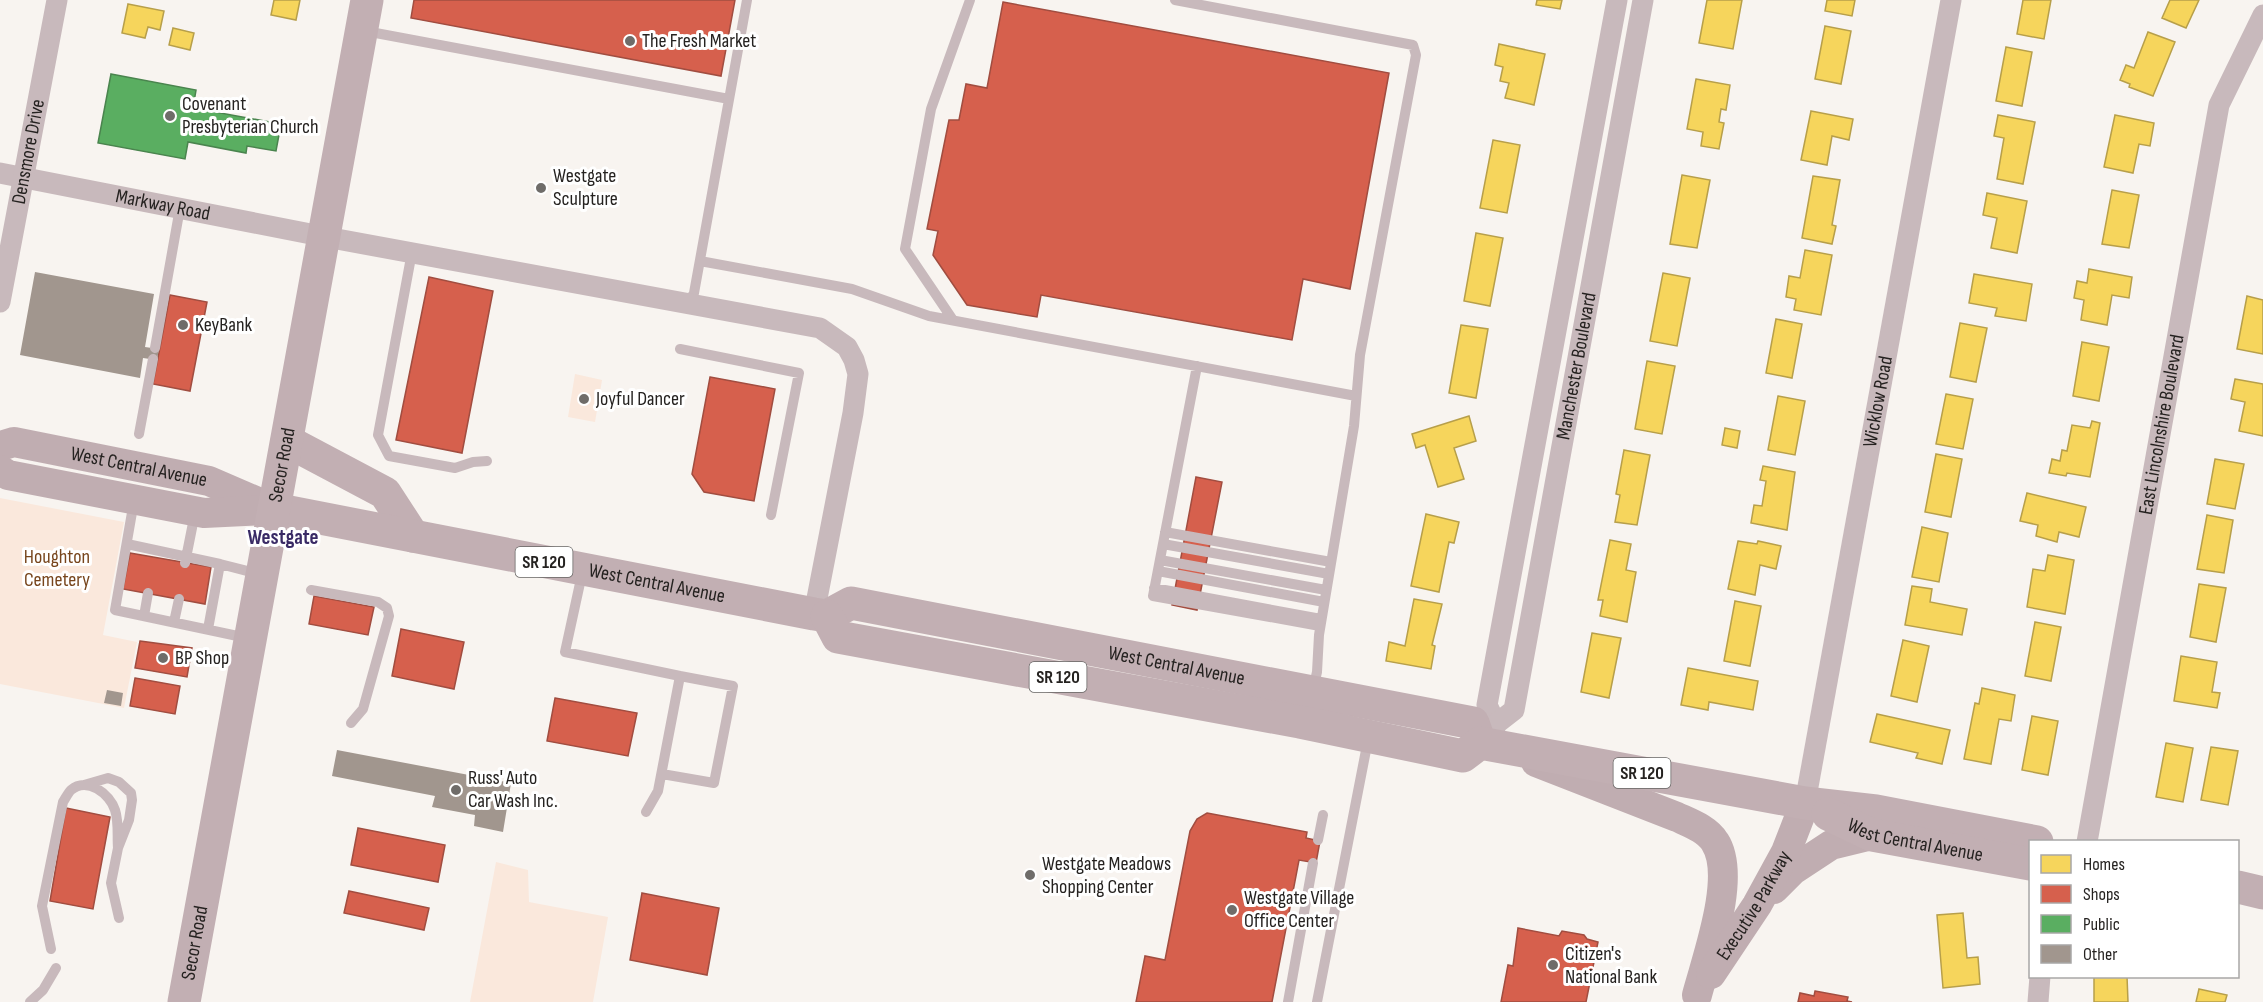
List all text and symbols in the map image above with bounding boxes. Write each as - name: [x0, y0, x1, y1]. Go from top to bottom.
- place label: The Fresh Market: [642, 29, 756, 53]
- marker: The Fresh Market: [623, 34, 637, 48]
- place label: Covenant Presbyterian Church: [182, 92, 319, 139]
- street label: Densmore Drive: [7, 97, 50, 206]
- marker: Covenant Presbyterian Church: [163, 109, 177, 123]
- place label: Westgate Sculpture: [553, 164, 618, 211]
- marker: Westgate Sculpture: [534, 181, 548, 195]
- street label: Markway Road: [114, 184, 212, 226]
- street label: Manchester Boulevard: [1551, 291, 1602, 442]
- place label: KeyBank: [195, 313, 253, 337]
- marker: KeyBank: [176, 318, 190, 332]
- street label: East Lincolnshire Boulevard: [2134, 333, 2190, 517]
- street label: Wicklow Road: [1858, 354, 1898, 449]
- place label: Joyful Dancer: [595, 387, 685, 411]
- marker: Joyful Dancer: [577, 392, 591, 406]
- street label: Secor Road: [264, 426, 301, 504]
- street label: West Central Avenue: [69, 442, 209, 492]
- district label: Westgate: [247, 525, 319, 550]
- park label: Houghton Cemetery: [24, 545, 90, 592]
- road number: SR 120: [516, 547, 572, 577]
- street label: West Central Avenue: [587, 558, 727, 608]
- street label: West Central Avenue: [1106, 641, 1247, 691]
- place label: BP Shop: [175, 646, 229, 670]
- marker: BP Shop: [156, 651, 170, 665]
- road number: SR 120: [1030, 662, 1086, 692]
- road number: SR 120: [1614, 758, 1670, 788]
- place label: Russ' Auto Car Wash Inc.: [468, 766, 558, 813]
- marker: Russ' Auto Car Wash Inc.: [449, 783, 463, 797]
- street label: West Central Avenue: [1843, 813, 1985, 867]
- legend: [2029, 840, 2239, 978]
- street label: Executive Parkway: [1712, 846, 1797, 965]
- place label: Westgate Meadows Shopping Center: [1042, 852, 1171, 899]
- text: Homes: [2083, 854, 2125, 875]
- marker: Westgate Meadows Shopping Center: [1023, 868, 1037, 882]
- text: Shops: [2083, 884, 2120, 905]
- place label: Westgate Village Office Center: [1244, 886, 1354, 933]
- marker: Westgate Village Office Center: [1225, 903, 1239, 917]
- street label: Secor Road: [176, 904, 213, 982]
- text: Public: [2083, 914, 2120, 935]
- place label: Citizen's National Bank: [1565, 942, 1657, 989]
- text: Other: [2083, 944, 2117, 965]
- marker: Citizen's National Bank: [1546, 958, 1560, 972]

